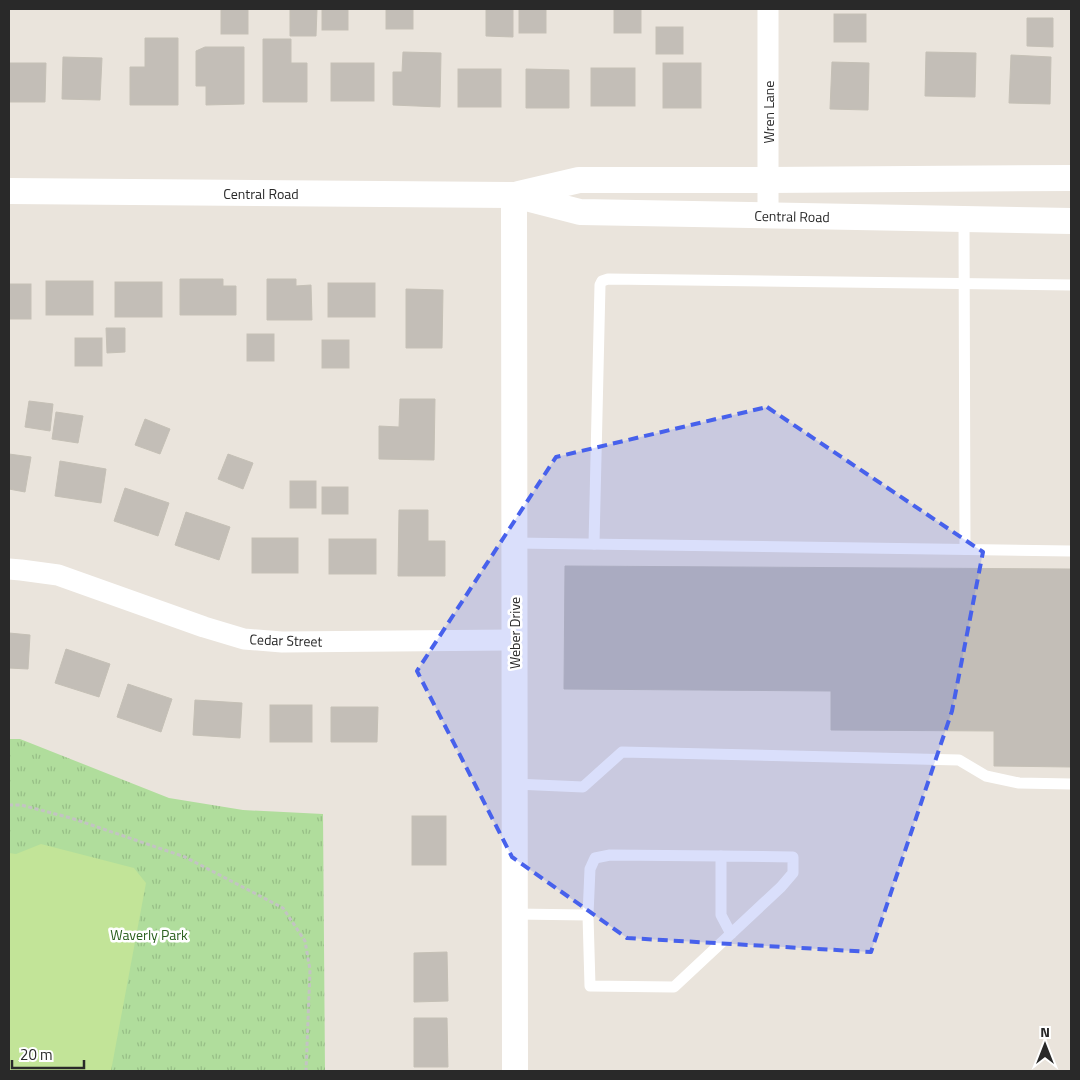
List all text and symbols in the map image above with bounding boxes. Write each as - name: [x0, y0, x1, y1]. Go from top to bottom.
- street label: Wren Lane: [758, 81, 779, 143]
- street label: Central Road: [223, 183, 299, 204]
- street label: Central Road: [754, 205, 830, 227]
- street label: Weber Drive: [504, 597, 525, 669]
- street label: Cedar Street: [249, 628, 323, 652]
- park label: Waverly Park: [110, 924, 188, 945]
- north arrow: [1020, 1020, 1070, 1070]
- text: N: [1040, 1021, 1050, 1042]
- scale bar: [12, 1038, 85, 1070]
- text: 20 m: [20, 1043, 53, 1066]

